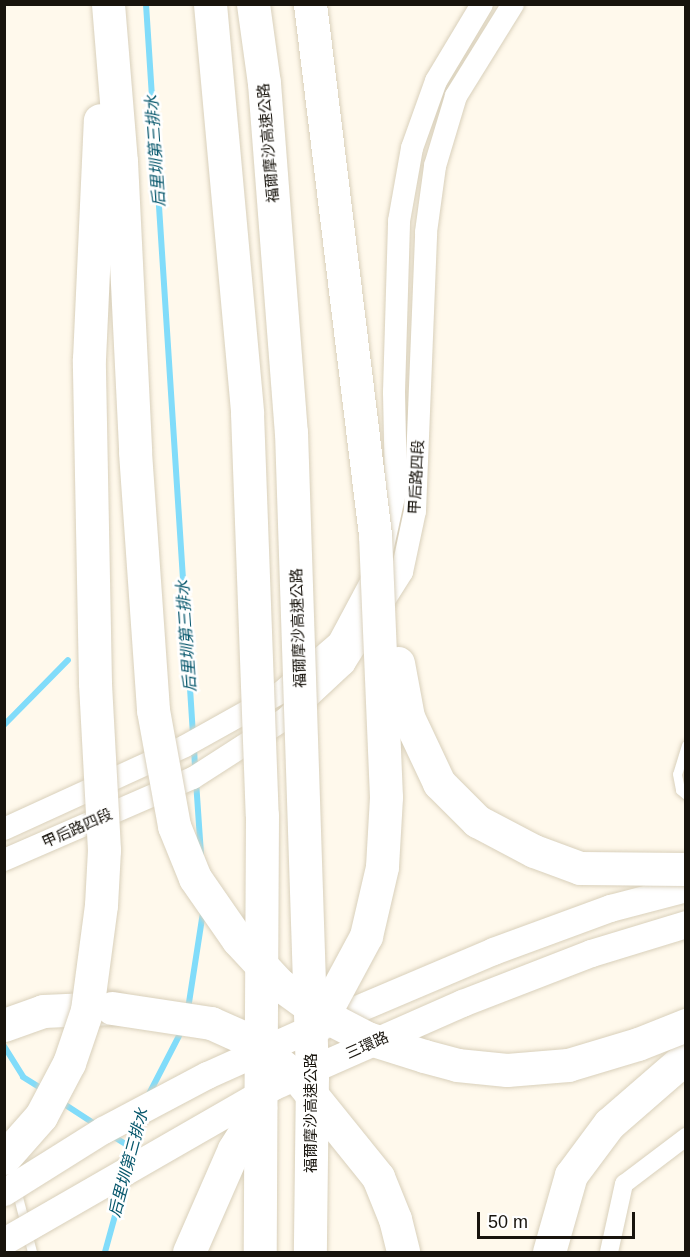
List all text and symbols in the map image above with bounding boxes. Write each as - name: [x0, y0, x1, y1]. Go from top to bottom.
- street label: 福爾摩沙高速公路: [254, 82, 282, 204]
- water label: 后里圳第三排水: [143, 94, 169, 208]
- street label: 甲后路四段: [405, 439, 427, 515]
- street label: 福爾摩沙高速公路: [287, 568, 309, 688]
- water label: 后里圳第三排水: [174, 579, 200, 693]
- street label: 甲后路四段: [39, 805, 115, 851]
- street label: 三環路: [343, 1028, 391, 1062]
- street label: 福爾摩沙高速公路: [302, 1053, 320, 1173]
- water label: 后里圳第三排水: [105, 1106, 153, 1220]
- scale bar: [480, 1200, 638, 1238]
- text: 50 m: [488, 1212, 528, 1232]

